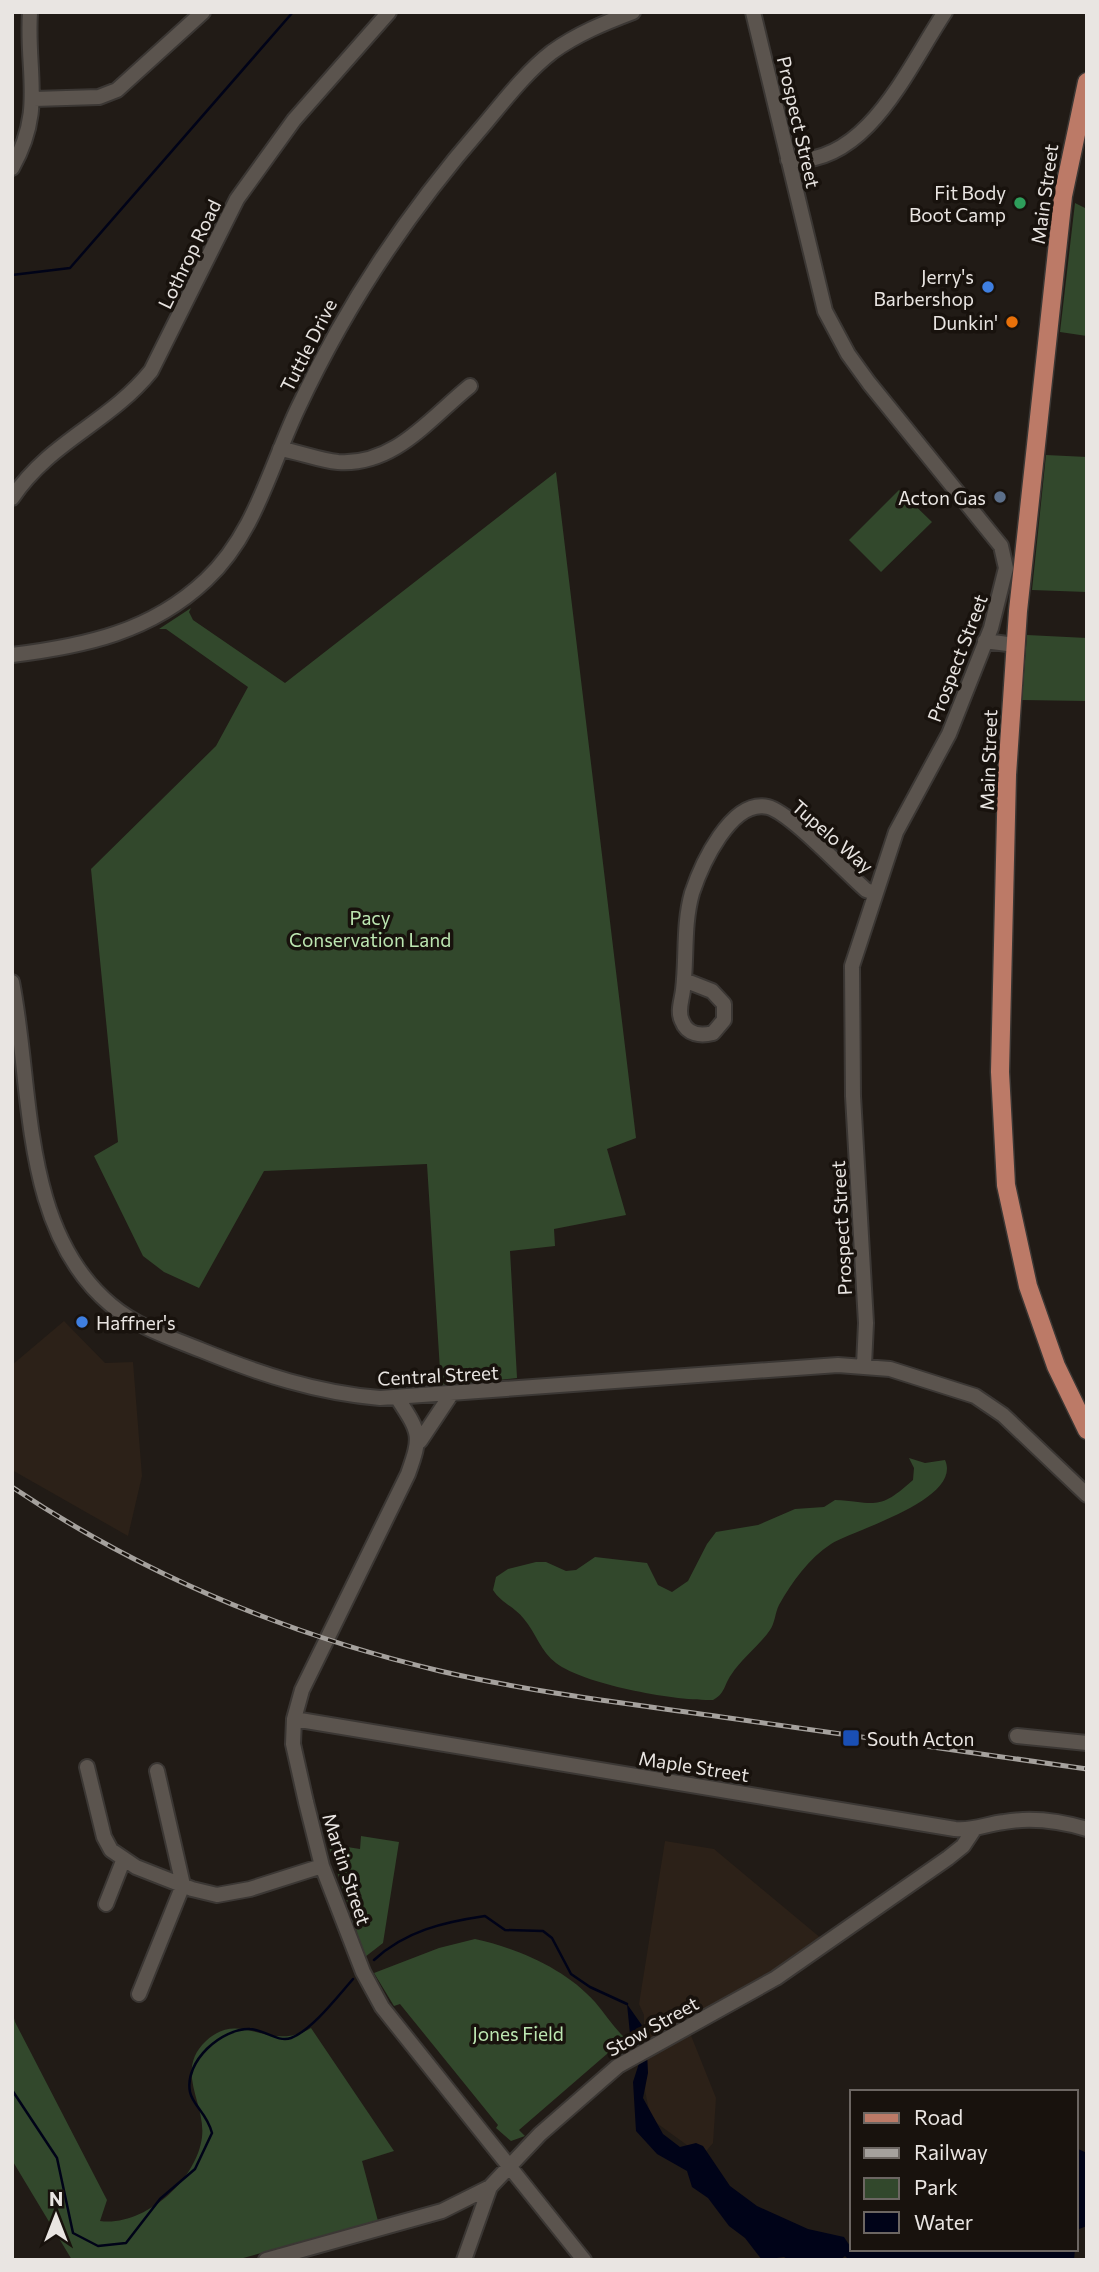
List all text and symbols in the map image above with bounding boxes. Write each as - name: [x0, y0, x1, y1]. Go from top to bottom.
- street label: Prospect Street: [773, 54, 825, 190]
- street label: Main Street: [1026, 142, 1062, 246]
- place label: Fit Body Boot Camp: [909, 181, 1006, 226]
- marker: Fit Body Boot Camp: [1012, 195, 1028, 211]
- street label: Lothrop Road: [153, 196, 225, 312]
- place label: Jerry's Barbershop: [874, 265, 974, 310]
- marker: Jerry's Barbershop: [980, 279, 996, 295]
- street label: Tuttle Drive: [275, 295, 341, 395]
- place label: Dunkin': [933, 311, 998, 334]
- marker: Dunkin': [1004, 314, 1020, 330]
- place label: Acton Gas: [898, 486, 986, 509]
- marker: Acton Gas: [992, 489, 1008, 505]
- street label: Prospect Street: [922, 591, 992, 725]
- street label: Main Street: [975, 709, 1001, 811]
- street label: Tupelo Way: [788, 794, 878, 878]
- park label: Pacy Conservation Land: [289, 906, 451, 951]
- street label: Prospect Street: [826, 1160, 856, 1296]
- place label: Haffner's: [96, 1311, 176, 1334]
- marker: Haffner's: [74, 1314, 90, 1330]
- street label: Central Street: [377, 1360, 499, 1390]
- place label: South Acton: [867, 1727, 974, 1750]
- marker: South Acton: [841, 1728, 861, 1748]
- street label: Maple Street: [637, 1746, 751, 1786]
- street label: Martin Street: [318, 1810, 376, 1928]
- street label: Stow Street: [602, 1991, 702, 2061]
- park label: Jones Field: [472, 2022, 564, 2045]
- legend: [850, 2090, 1078, 2251]
- text: Road: [914, 2104, 963, 2129]
- text: Railway: [914, 2139, 988, 2164]
- text: Park: [914, 2174, 958, 2199]
- north arrow: [21, 2181, 91, 2251]
- text: N: [49, 2187, 63, 2210]
- text: Water: [914, 2209, 973, 2234]

